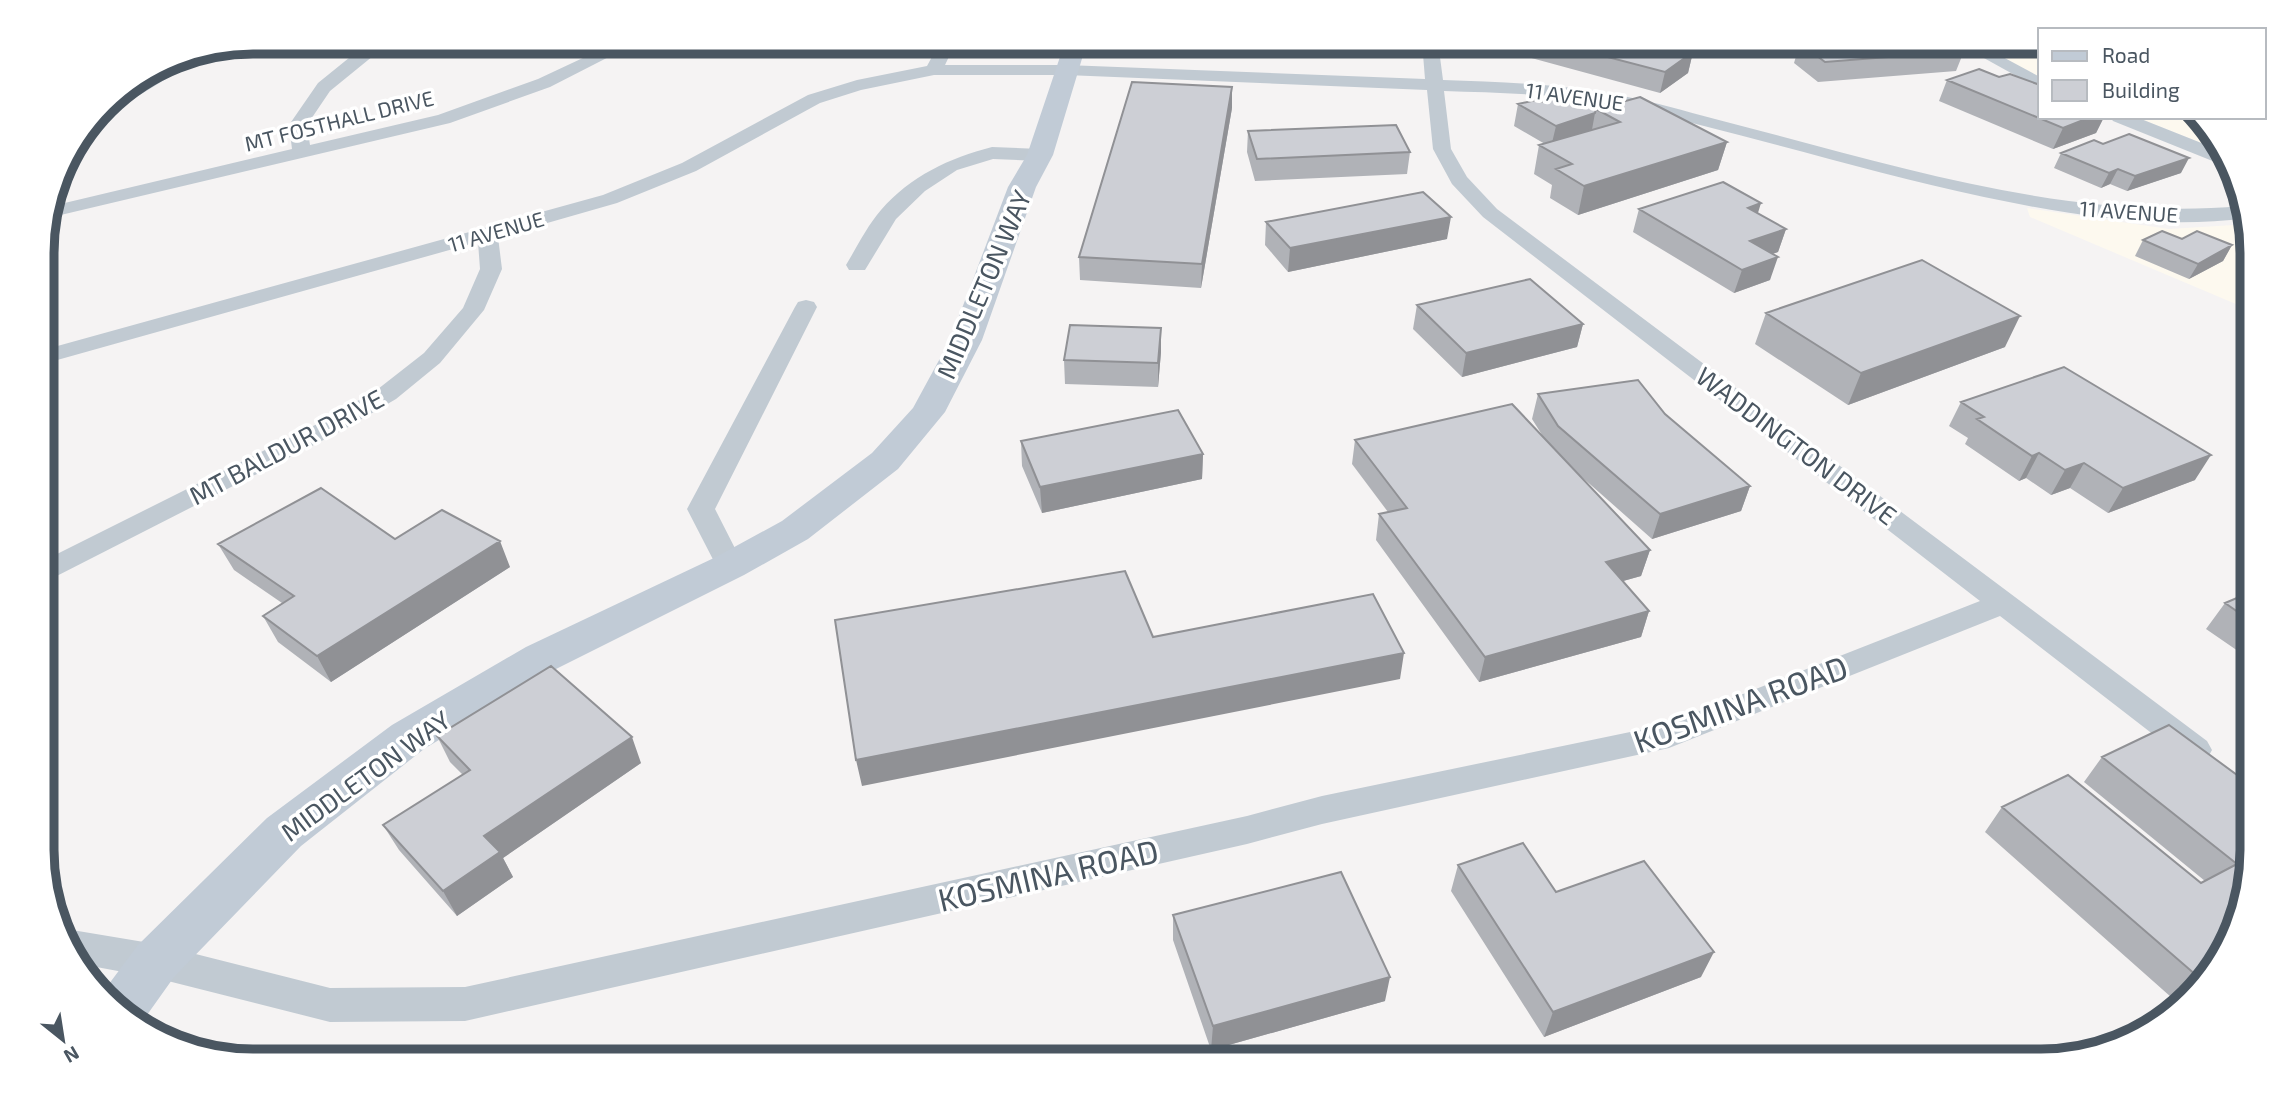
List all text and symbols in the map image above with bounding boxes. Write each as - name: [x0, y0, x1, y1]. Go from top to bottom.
- legend: [2038, 28, 2266, 119]
- text: Road: [2102, 42, 2150, 67]
- street label: 11 AVENUE: [1525, 77, 1625, 115]
- text: Building: [2102, 77, 2180, 102]
- street label: MT FOSTHALL DRIVE: [242, 84, 436, 156]
- street label: MIDDLETON WAY: [929, 185, 1037, 383]
- street label: 11 AVENUE: [2079, 195, 2179, 227]
- street label: 11 AVENUE: [445, 205, 547, 257]
- street label: WADDINGTON DRIVE: [1691, 360, 1903, 530]
- street label: MT BALDUR DRIVE: [183, 382, 389, 510]
- street label: KOSMINA ROAD: [1628, 647, 1852, 759]
- street label: MIDDLETON WAY: [274, 703, 456, 847]
- street label: KOSMINA ROAD: [934, 830, 1162, 918]
- north arrow: [28, 1005, 98, 1075]
- text: N: [60, 1042, 83, 1069]

